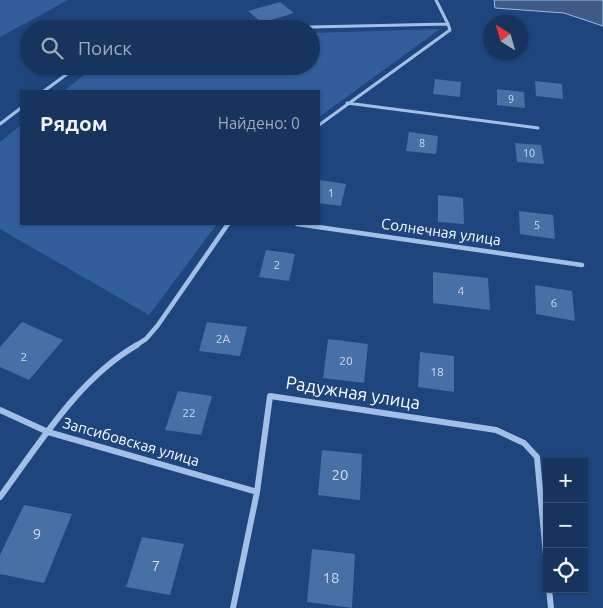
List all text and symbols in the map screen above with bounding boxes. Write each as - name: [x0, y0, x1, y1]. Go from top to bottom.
- north arrow: [483, 15, 528, 60]
- search box: [20, 20, 320, 75]
- icon: search: [38, 34, 66, 62]
- text: Поиск: [78, 37, 132, 59]
- house number: 9: [508, 93, 514, 105]
- text: Рядом: [40, 111, 108, 135]
- text: Найдено: 0: [218, 114, 300, 132]
- house number: 8: [419, 137, 425, 149]
- house number: 10: [523, 147, 535, 159]
- house number: 1: [328, 186, 334, 199]
- street label: Солнечная улица: [380, 215, 502, 248]
- house number: 5: [534, 218, 540, 231]
- house number: 2: [274, 258, 280, 271]
- house number: 4: [458, 284, 465, 297]
- house number: 6: [551, 296, 558, 309]
- house number: 2А: [216, 332, 230, 345]
- house number: 2: [21, 350, 27, 363]
- house number: 20: [339, 354, 353, 367]
- house number: 18: [430, 365, 444, 378]
- street label: Радужная улица: [285, 372, 422, 413]
- house number: 22: [182, 406, 196, 419]
- street label: Запсибовская улица: [61, 414, 201, 469]
- map controls: [543, 458, 588, 593]
- button: +: [543, 458, 588, 503]
- house number: 20: [332, 466, 348, 483]
- button: −: [543, 503, 588, 548]
- house number: 9: [33, 525, 41, 542]
- button: locate: [543, 548, 588, 593]
- house number: 7: [152, 557, 160, 574]
- house number: 18: [323, 569, 339, 586]

